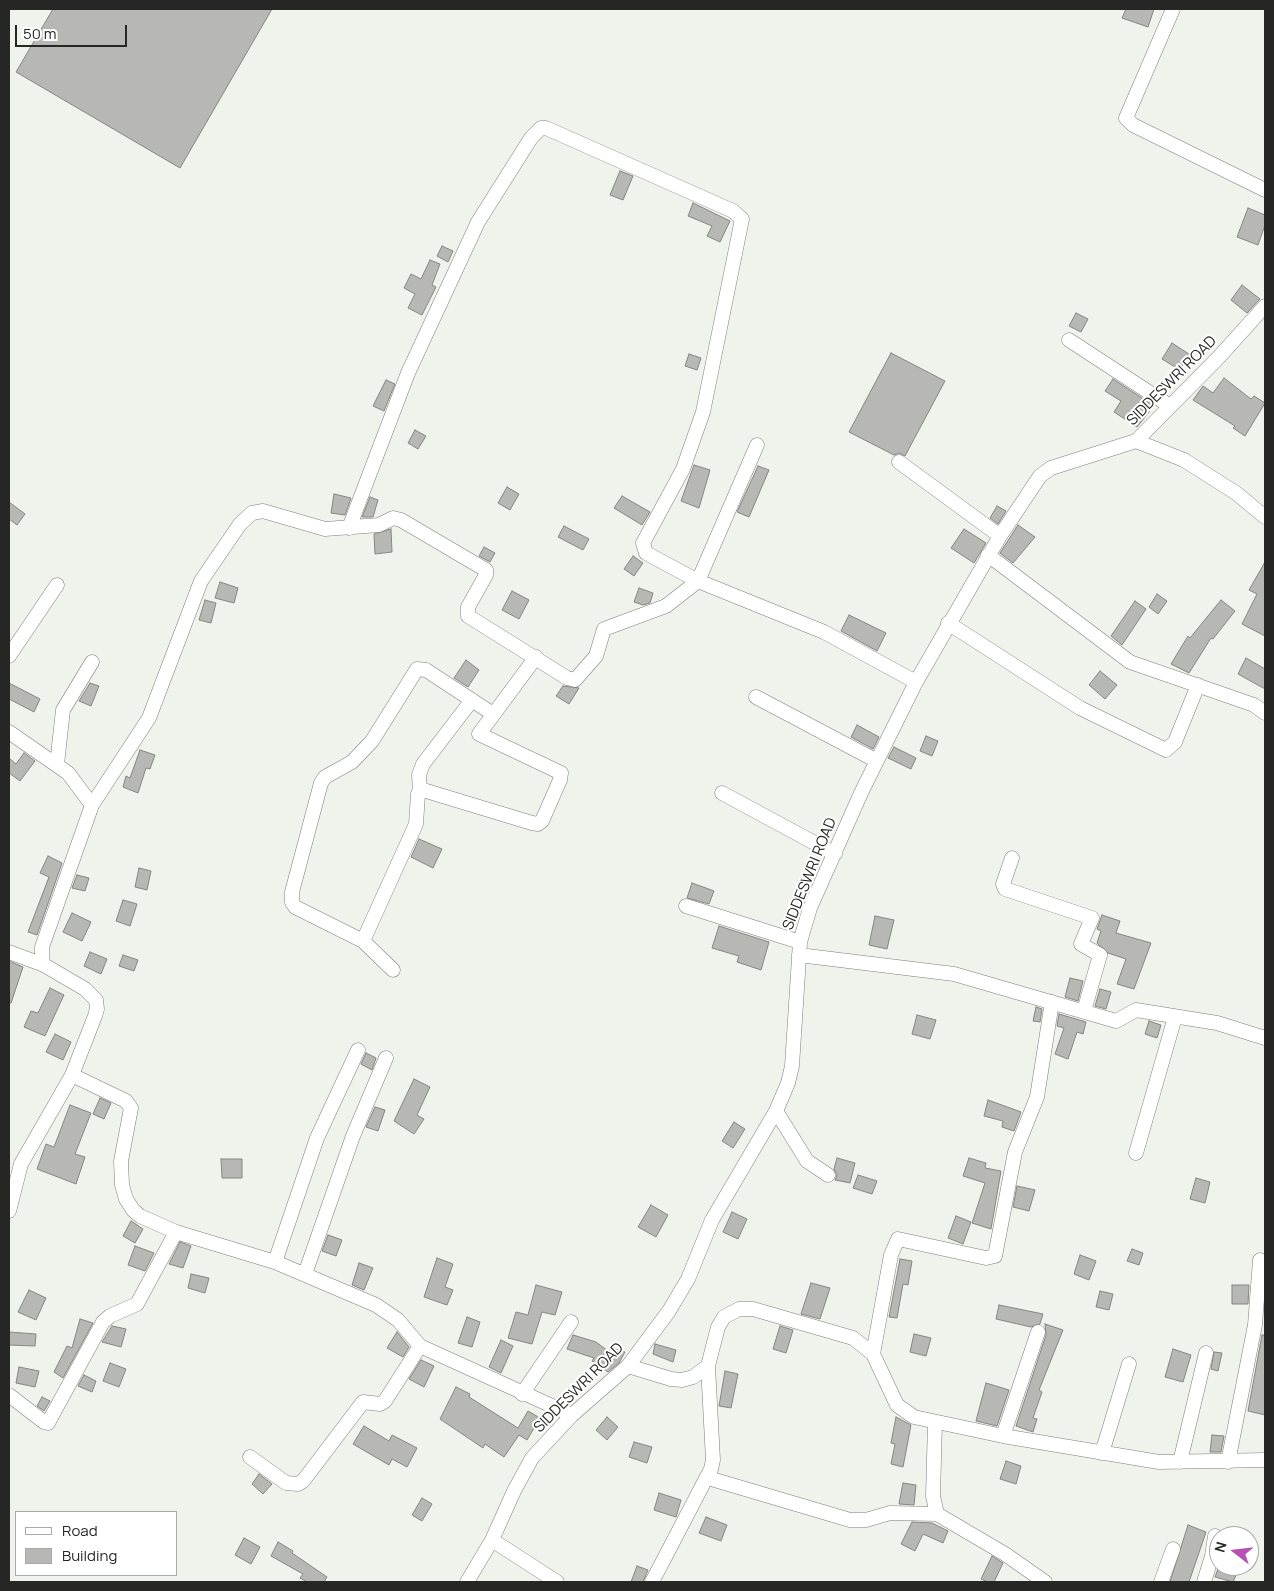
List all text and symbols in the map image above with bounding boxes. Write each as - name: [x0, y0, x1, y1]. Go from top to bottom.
- scale bar: [18, 15, 130, 47]
- text: 50 m: [23, 23, 57, 44]
- street label: SIDDESWRI ROAD: [1123, 332, 1221, 430]
- street label: SIDDESWRI ROAD: [779, 815, 841, 933]
- street label: SIDDESWRI ROAD: [530, 1339, 628, 1437]
- legend: [15, 1511, 178, 1576]
- text: Road: [62, 1520, 98, 1541]
- north arrow: [1209, 1526, 1259, 1576]
- text: N: [1210, 1540, 1231, 1554]
- text: Building: [62, 1545, 117, 1566]

